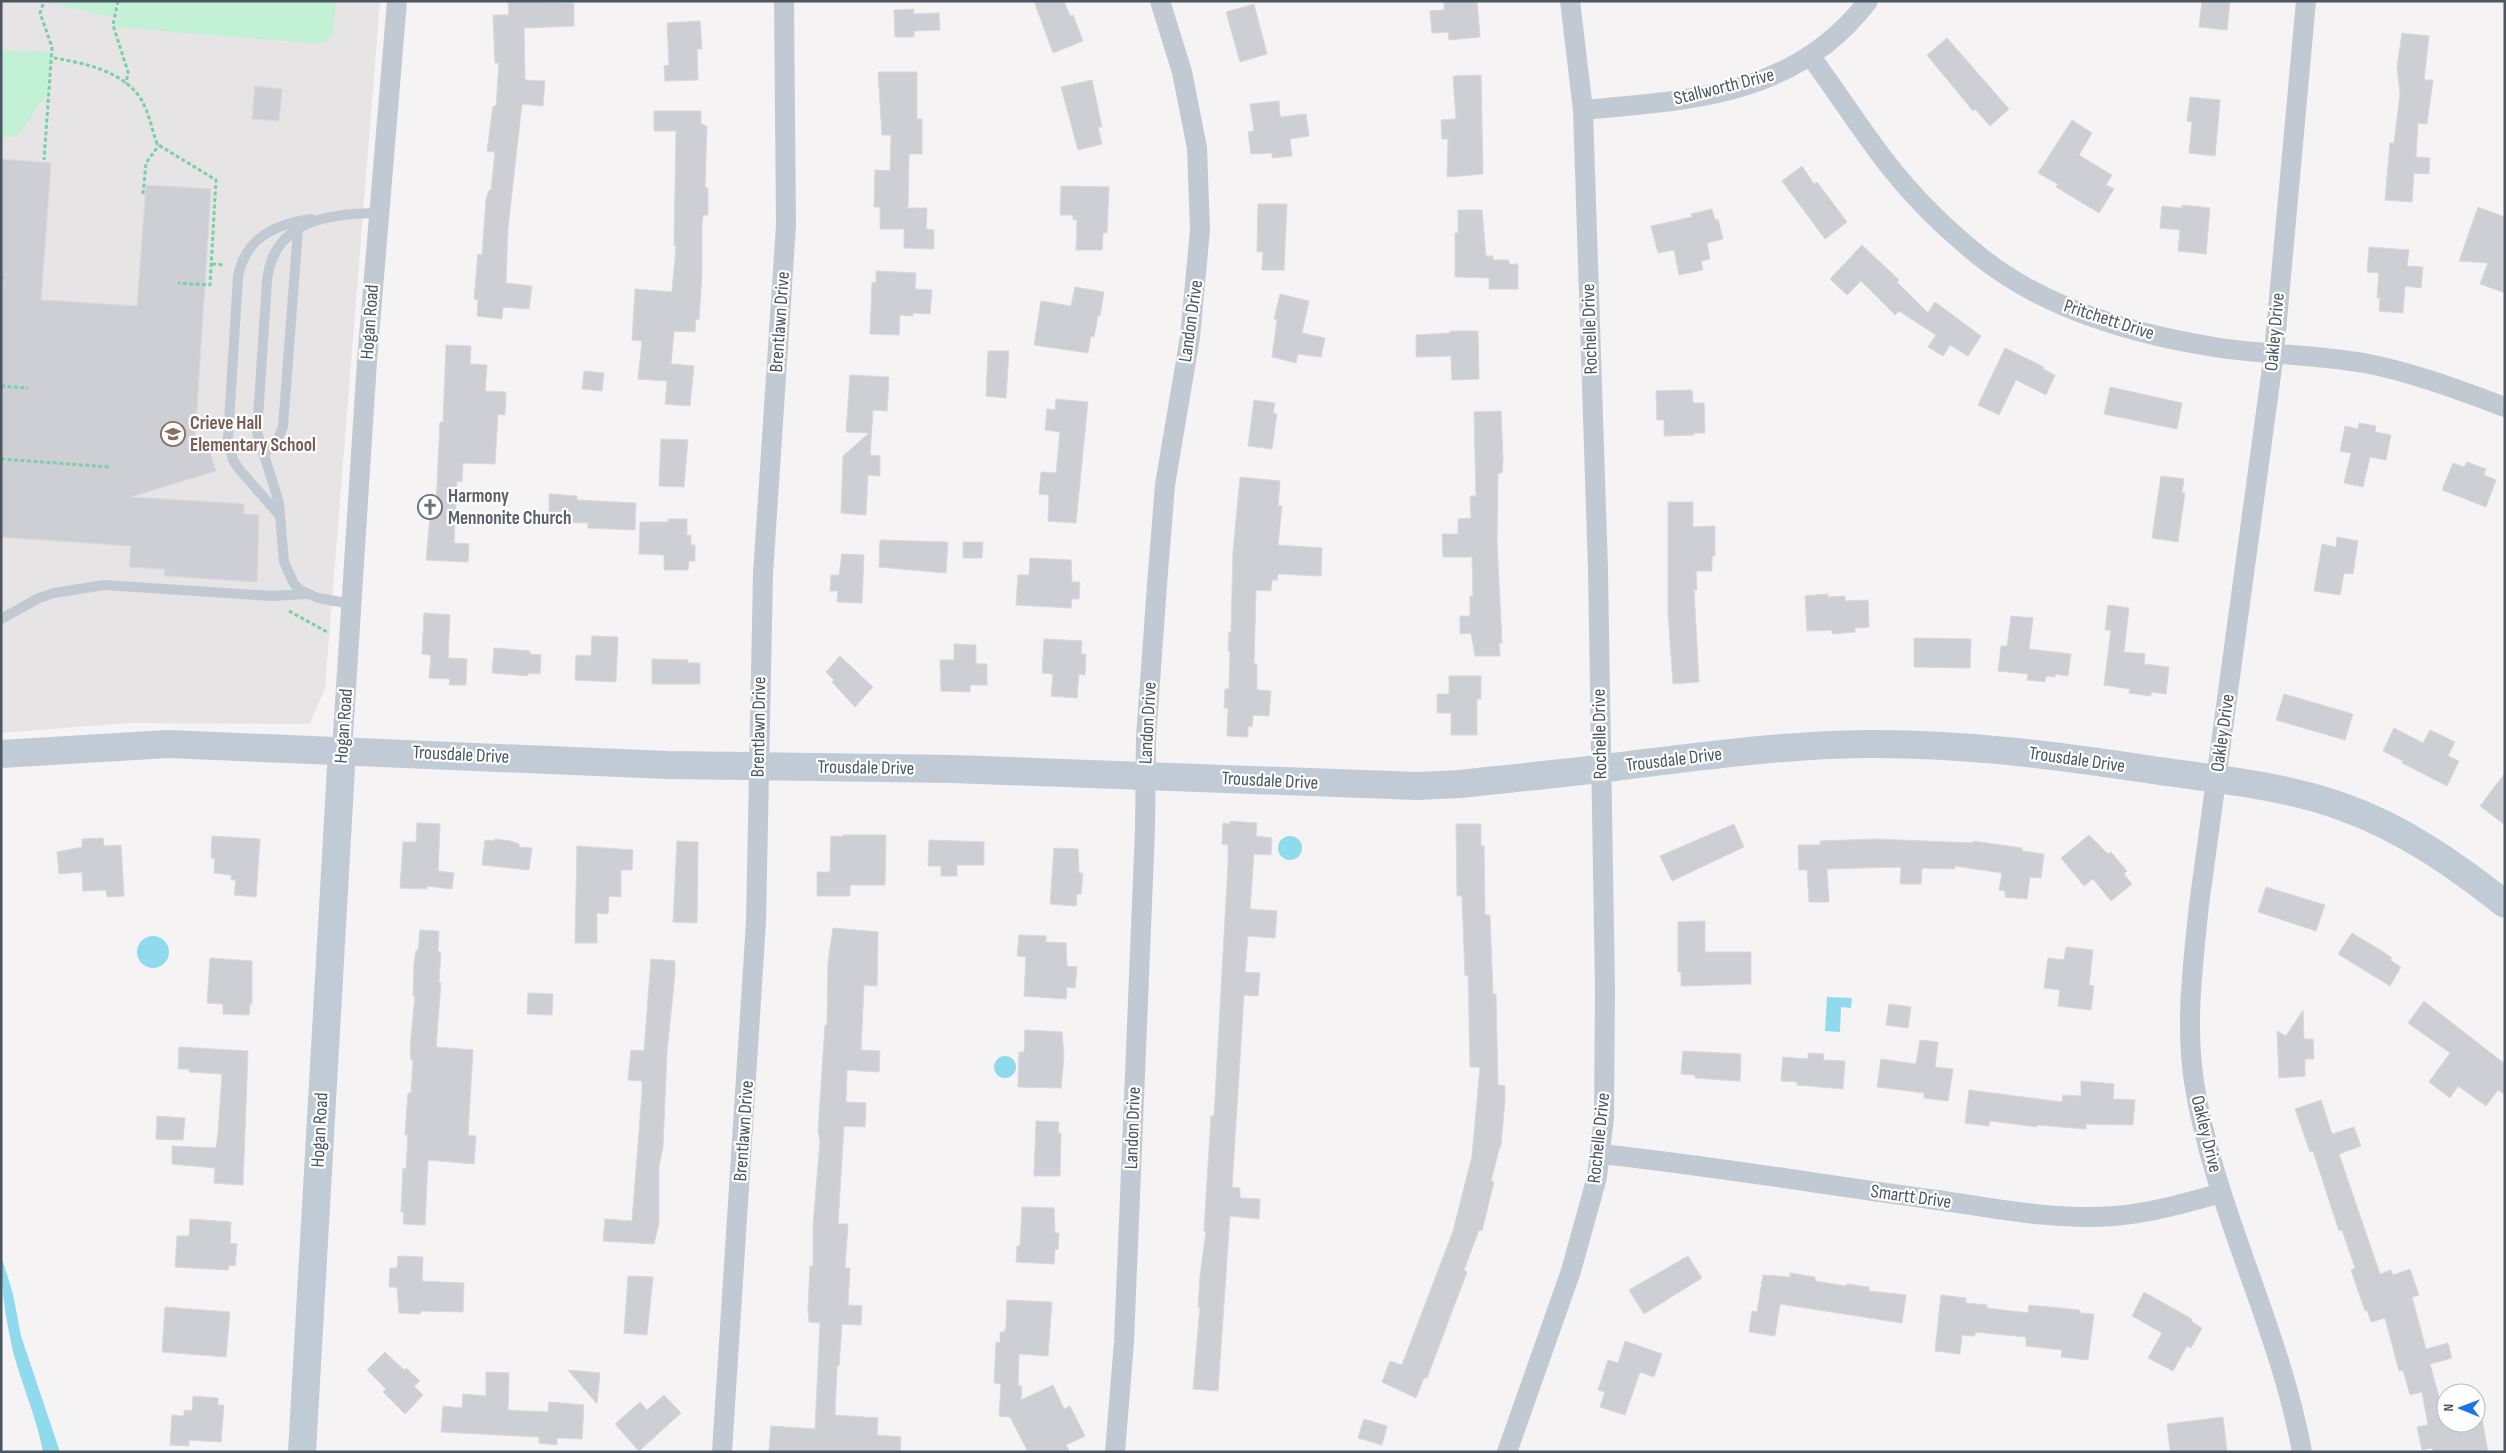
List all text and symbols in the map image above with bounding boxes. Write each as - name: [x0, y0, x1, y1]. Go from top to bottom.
- street label: Stallworth Drive: [1671, 63, 1777, 111]
- street label: Brentlawn Drive: [765, 271, 795, 373]
- street label: Landon Drive: [1174, 278, 1208, 364]
- street label: Rochelle Drive: [1577, 283, 1603, 375]
- street label: Hogan Road: [356, 284, 384, 360]
- street label: Oakley Drive: [2260, 292, 2290, 372]
- street label: Pritchett Drive: [2061, 295, 2157, 345]
- place label: Crieve Hall Elementary School: [190, 412, 316, 457]
- school or university icon: Crieve Hall Elementary School: [160, 421, 186, 447]
- place label: Harmony Mennonite Church: [448, 485, 572, 530]
- church icon: Harmony Mennonite Church: [417, 494, 443, 520]
- street label: Brentlawn Drive: [747, 676, 771, 778]
- street label: Landon Drive: [1134, 681, 1162, 765]
- street label: Hogan Road: [330, 688, 358, 764]
- street label: Rochelle Drive: [1588, 688, 1612, 780]
- street label: Oakley Drive: [2206, 693, 2240, 773]
- street label: Trousdale Drive: [412, 741, 510, 769]
- street label: Trousdale Drive: [2028, 742, 2126, 778]
- street label: Trousdale Drive: [1625, 743, 1723, 777]
- street label: Trousdale Drive: [817, 756, 915, 780]
- street label: Trousdale Drive: [1221, 767, 1319, 795]
- street label: Brentlawn Drive: [729, 1080, 759, 1182]
- street label: Landon Drive: [1120, 1086, 1146, 1170]
- street label: Hogan Road: [307, 1092, 333, 1168]
- street label: Rochelle Drive: [1583, 1092, 1615, 1184]
- street label: Oakley Drive: [2185, 1093, 2227, 1175]
- street label: Smartt Drive: [1869, 1180, 1953, 1214]
- north arrow: [2436, 1383, 2486, 1433]
- text: N: [2440, 1404, 2457, 1412]

